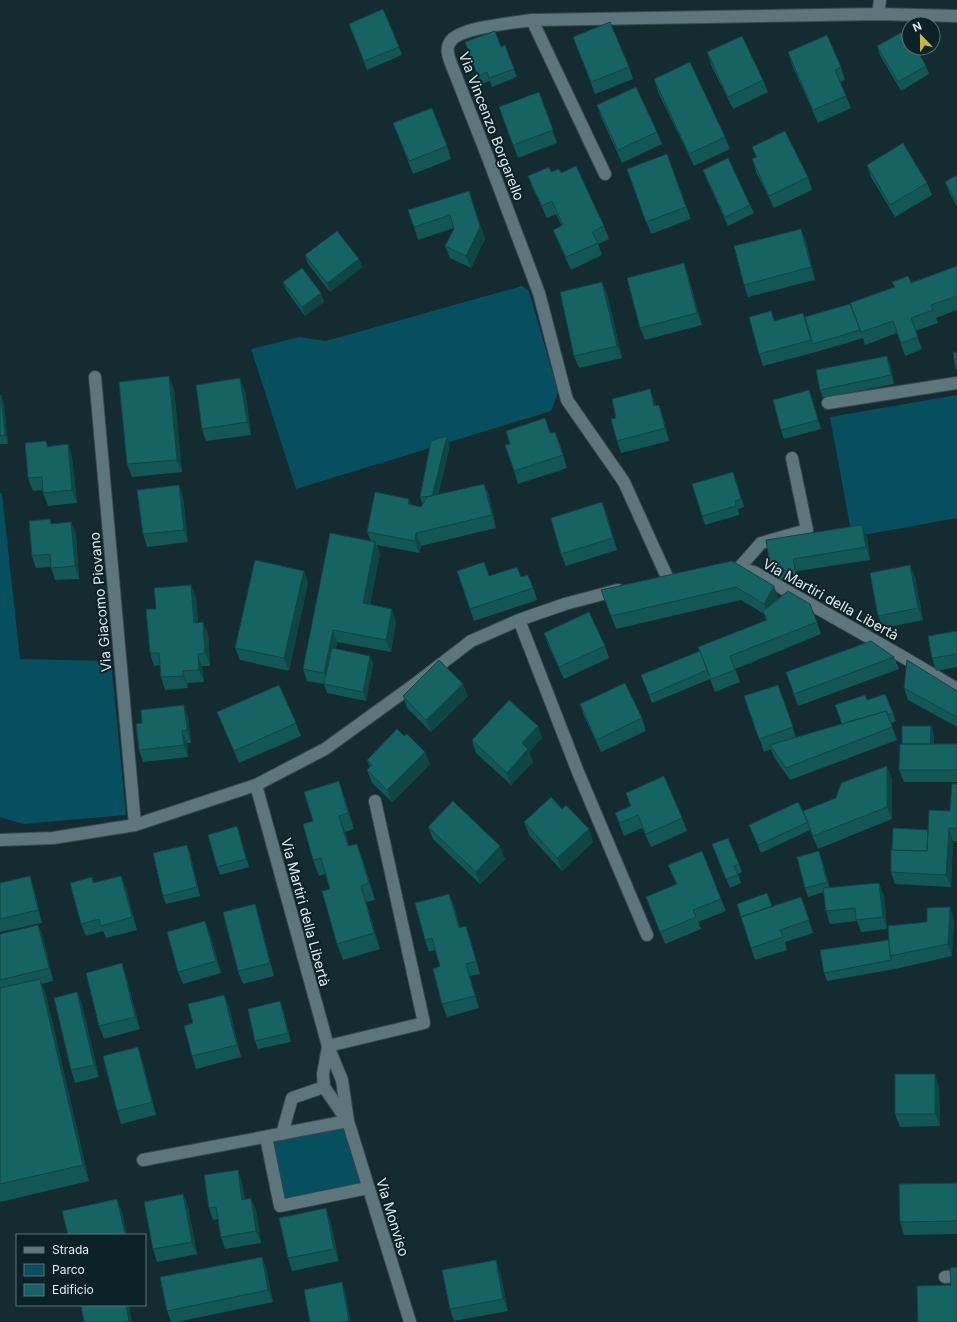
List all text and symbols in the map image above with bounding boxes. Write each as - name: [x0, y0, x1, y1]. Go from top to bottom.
- north arrow: [901, 16, 941, 56]
- text: N: [911, 19, 924, 35]
- street label: Via Vincenzo Borgarello: [456, 49, 528, 203]
- street label: Via Giacomo Piovano: [85, 531, 115, 673]
- street label: Via Martiri della Libertà: [760, 554, 902, 644]
- street label: Via Martiri della Libertà: [278, 836, 334, 988]
- street label: Via Monviso: [373, 1176, 413, 1258]
- legend: [16, 1234, 146, 1306]
- text: Strada: [52, 1242, 89, 1257]
- text: Parco: [52, 1262, 85, 1277]
- text: Edificio: [52, 1282, 94, 1297]

